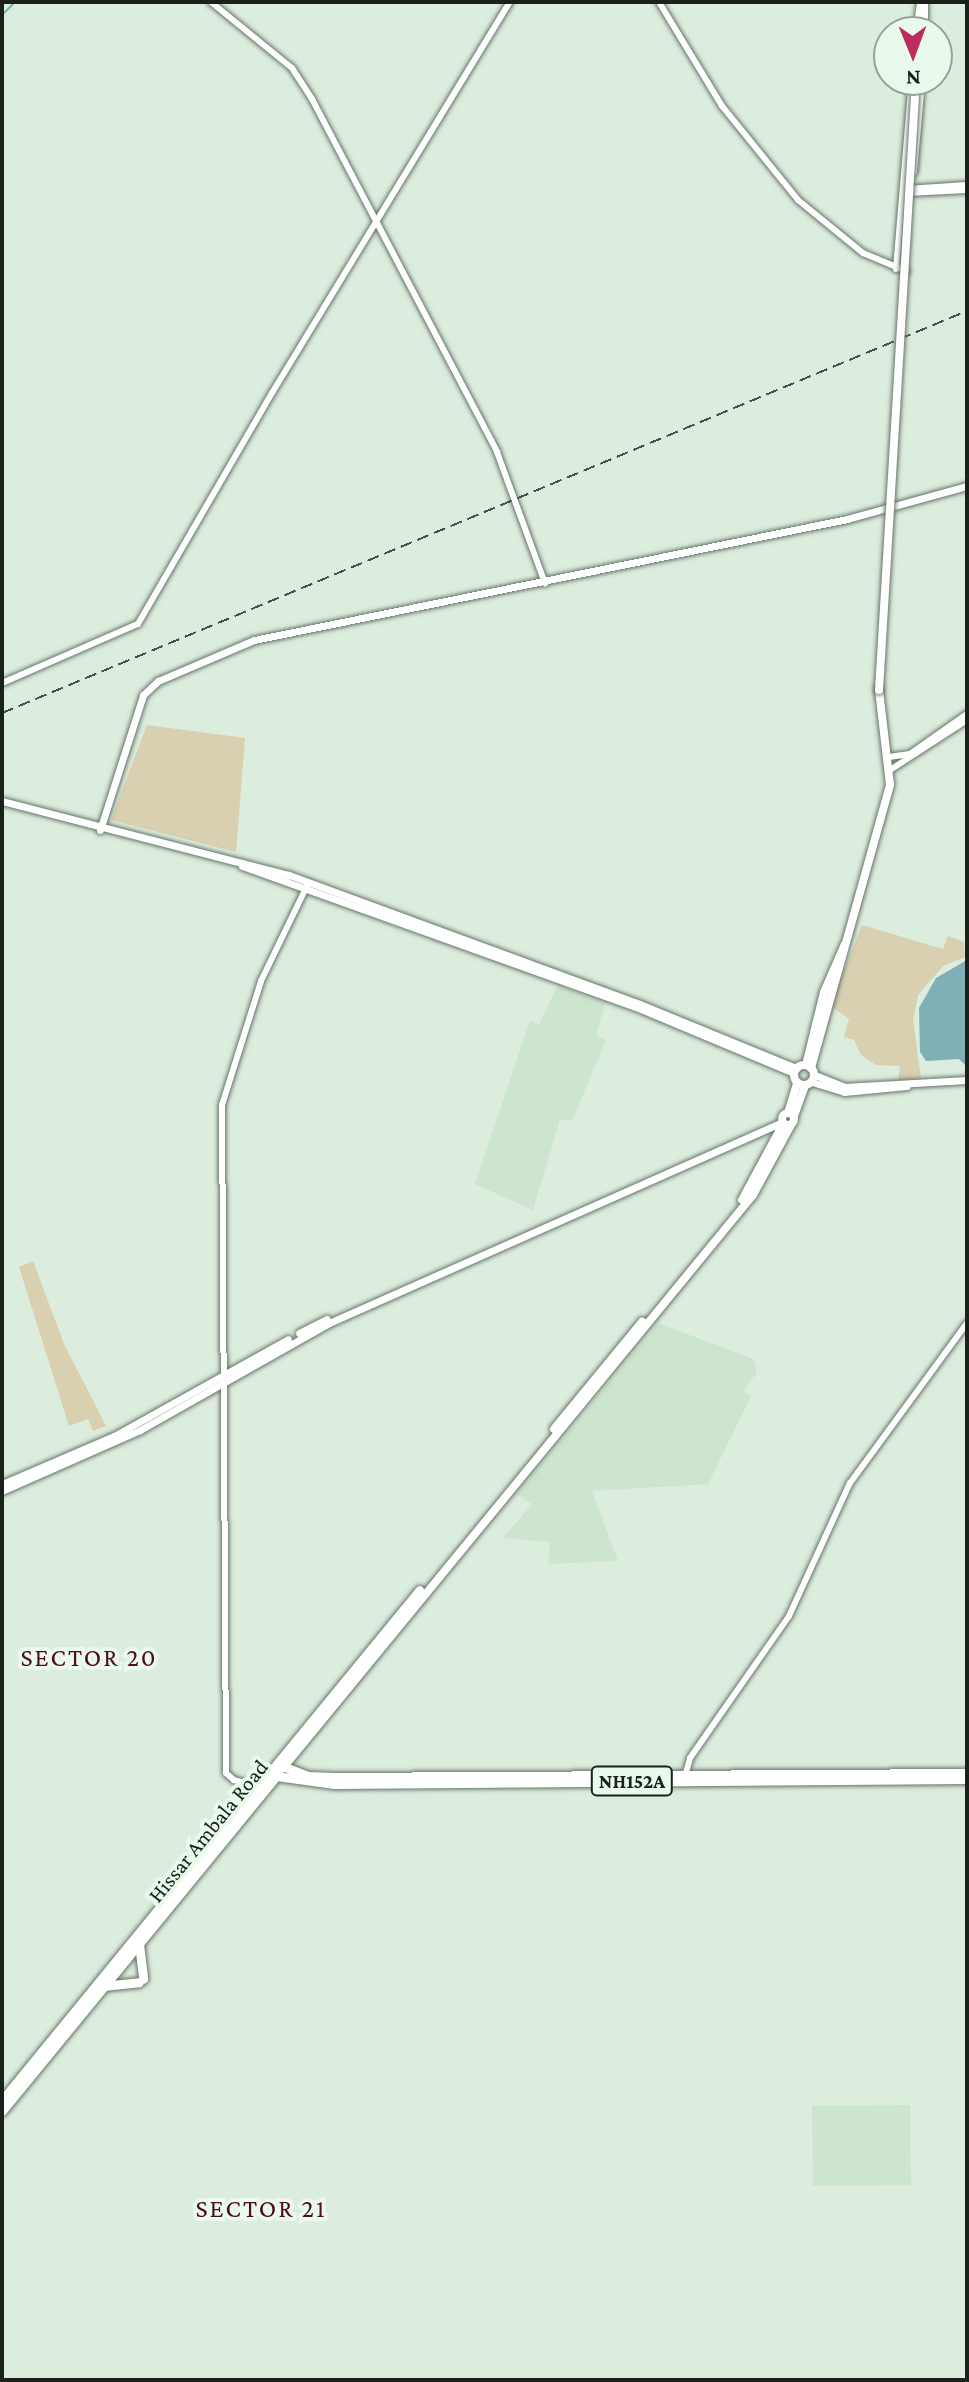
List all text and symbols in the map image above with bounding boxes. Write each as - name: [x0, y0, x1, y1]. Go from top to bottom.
- north arrow: [873, 16, 953, 96]
- text: N: [906, 66, 921, 91]
- district label: SECTOR 20: [20, 1642, 158, 1674]
- street label: Hissar Ambala Road: [142, 1754, 274, 1908]
- road number: NH152A: [590, 1765, 674, 1797]
- district label: SECTOR 21: [195, 2193, 327, 2225]

